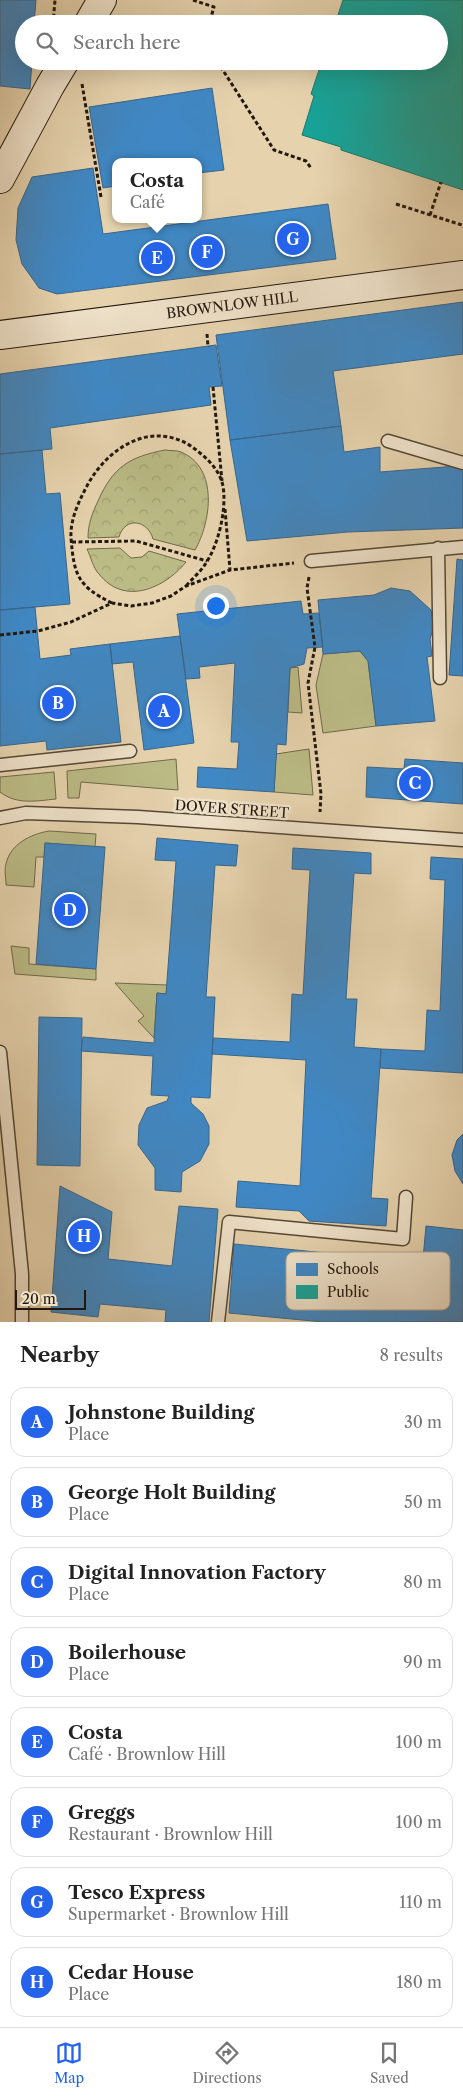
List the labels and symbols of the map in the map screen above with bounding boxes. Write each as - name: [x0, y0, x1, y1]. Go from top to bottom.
- pin: G: [277, 220, 309, 258]
- pin: F: [191, 233, 223, 271]
- pin: E: [141, 239, 173, 277]
- street label: BROWNLOW HILL: [165, 287, 299, 322]
- your location: [203, 593, 229, 619]
- pin: B: [42, 684, 74, 722]
- pin: A: [148, 692, 180, 730]
- pin: C: [399, 764, 431, 802]
- street label: DOVER STREET: [174, 796, 290, 822]
- pin: D: [54, 891, 86, 929]
- pin: H: [68, 1217, 100, 1255]
- legend: [286, 1252, 450, 1310]
- text: Schools: [327, 1260, 379, 1278]
- text: Public: [327, 1283, 369, 1301]
- scale bar: [15, 1287, 86, 1310]

